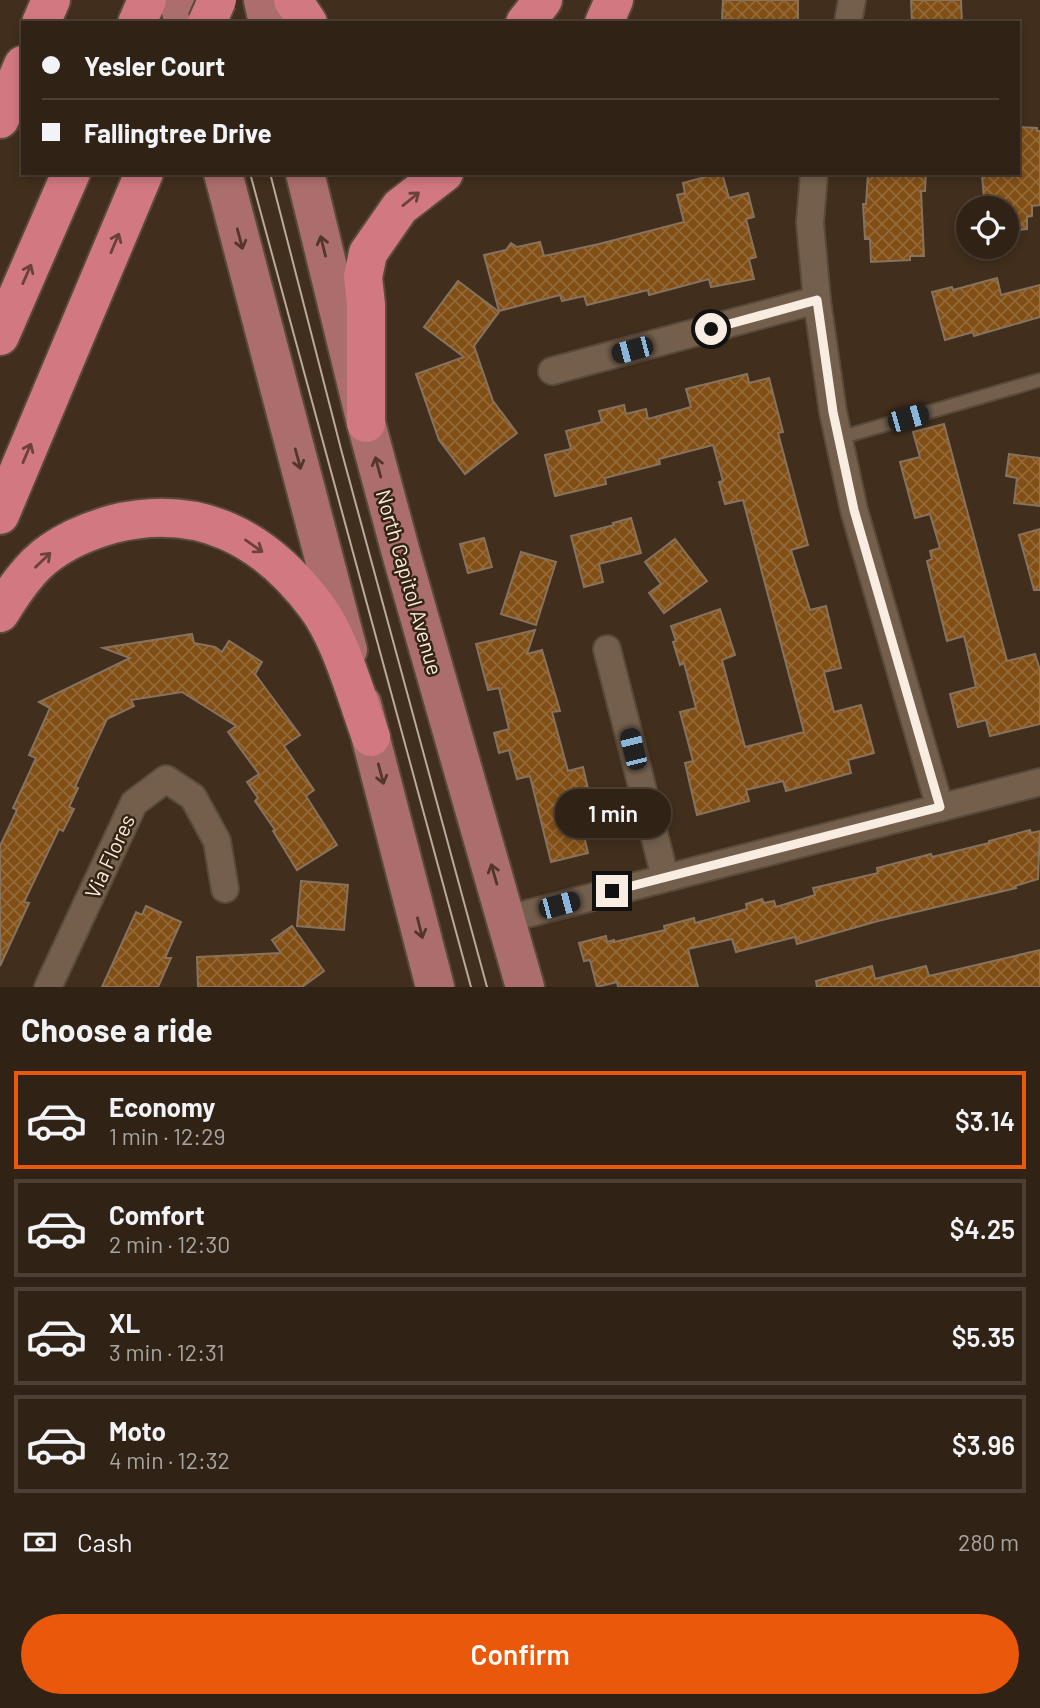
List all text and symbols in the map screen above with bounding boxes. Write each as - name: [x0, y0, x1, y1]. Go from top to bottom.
- text: Yesler Court: [84, 50, 225, 81]
- text: Fallingtree Drive: [84, 117, 272, 148]
- one-way arrow: [401, 192, 419, 207]
- map controls: [956, 196, 1019, 259]
- button: locate: [956, 196, 1019, 259]
- one-way arrow: [235, 228, 248, 250]
- one-way arrow: [109, 233, 122, 254]
- one-way arrow: [316, 235, 329, 258]
- one-way arrow: [21, 264, 34, 285]
- route start: [695, 313, 727, 345]
- car: [609, 334, 656, 366]
- car: [885, 402, 932, 434]
- one-way arrow: [21, 442, 34, 464]
- one-way arrow: [292, 447, 305, 470]
- one-way arrow: [370, 456, 383, 478]
- street label: North Capitol Avenue: [372, 486, 448, 678]
- one-way arrow: [244, 539, 263, 553]
- one-way arrow: [34, 551, 51, 568]
- car: [618, 726, 649, 772]
- one-way arrow: [375, 762, 388, 785]
- callout: 1 min: [554, 790, 670, 838]
- text: 1 min: [588, 799, 638, 827]
- street label: Via Flores: [79, 810, 139, 902]
- one-way arrow: [486, 863, 499, 885]
- route end: [596, 875, 628, 907]
- car: [536, 889, 583, 921]
- one-way arrow: [414, 916, 427, 939]
- text: Choose a ride: [21, 1010, 213, 1048]
- icon: car: [25, 1089, 88, 1152]
- text: Economy: [109, 1091, 215, 1122]
- text: $3.14: [955, 1105, 1015, 1136]
- text: 1 min · 12:29: [109, 1122, 225, 1150]
- icon: car: [25, 1197, 88, 1260]
- text: Comfort: [109, 1199, 205, 1230]
- text: $4.25: [950, 1213, 1015, 1244]
- text: 2 min · 12:30: [109, 1230, 230, 1258]
- icon: car: [25, 1305, 88, 1368]
- text: XL: [109, 1307, 140, 1338]
- text: $5.35: [952, 1321, 1015, 1352]
- text: 3 min · 12:31: [109, 1338, 225, 1366]
- icon: car: [25, 1413, 88, 1476]
- text: Moto: [109, 1415, 166, 1446]
- text: $3.96: [952, 1429, 1015, 1460]
- text: 4 min · 12:32: [109, 1446, 230, 1474]
- icon: cash: [21, 1523, 59, 1561]
- text: Cash: [77, 1526, 132, 1557]
- text: 280 m: [958, 1528, 1019, 1556]
- button: Confirm: [21, 1614, 1019, 1694]

